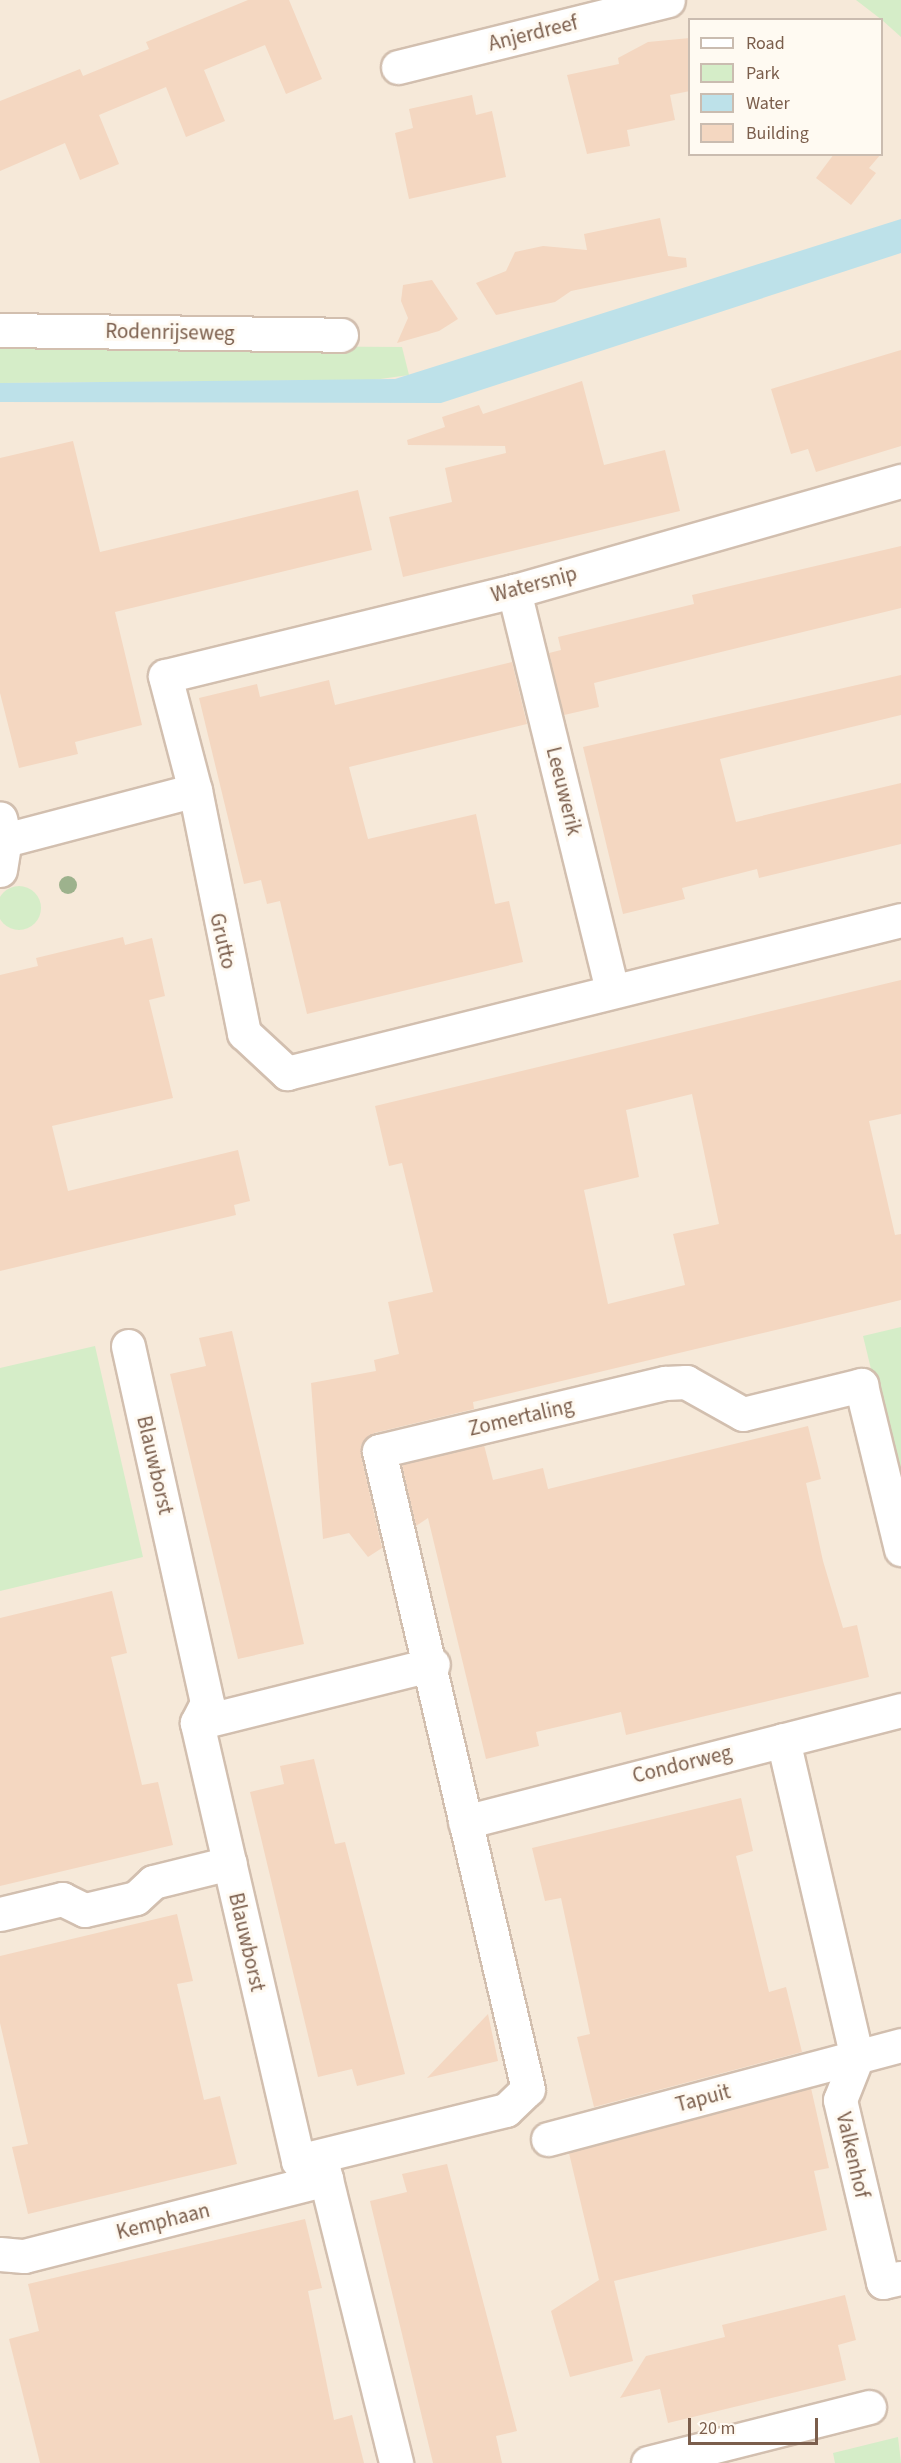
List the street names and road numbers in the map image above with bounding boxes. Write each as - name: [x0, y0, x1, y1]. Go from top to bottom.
- street label: Anjerdreef: [486, 10, 580, 56]
- street label: Rodenrijseweg: [105, 318, 235, 346]
- street label: Watersnip: [488, 560, 580, 608]
- street label: Leeuwerik: [541, 744, 587, 838]
- street label: Grutto: [204, 911, 242, 971]
- street label: Zomertaling: [466, 1393, 576, 1441]
- street label: Blauwborst: [131, 1413, 179, 1517]
- street label: Condorweg: [630, 1740, 734, 1788]
- street label: Blauwborst: [223, 1890, 271, 1994]
- street label: Tapuit: [673, 2079, 733, 2117]
- street label: Valkenhof: [831, 2110, 875, 2200]
- street label: Kemphaan: [114, 2197, 212, 2245]

